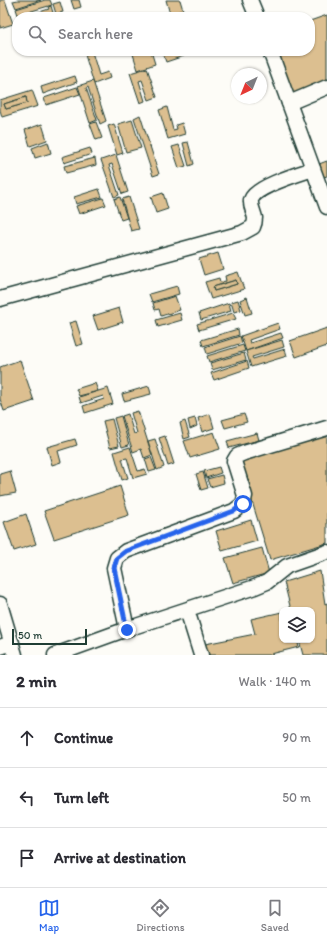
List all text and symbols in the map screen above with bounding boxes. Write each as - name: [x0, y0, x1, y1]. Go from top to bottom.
- search box: [12, 12, 315, 56]
- icon: search: [26, 23, 48, 45]
- text: Search here: [58, 25, 133, 43]
- north arrow: [231, 68, 267, 104]
- route start: [234, 495, 252, 513]
- map controls: [279, 607, 315, 643]
- button: layers: [279, 607, 315, 643]
- route end: [118, 621, 136, 639]
- scale bar: [12, 627, 87, 646]
- text: 50 m: [18, 629, 42, 642]
- text: 2 min: [16, 671, 56, 691]
- text: Walk · 140 m: [239, 674, 311, 689]
- icon: ahead: [16, 727, 38, 749]
- text: Continue: [54, 729, 113, 747]
- text: 90 m: [282, 730, 311, 745]
- icon: left: [16, 787, 38, 809]
- text: Turn left: [54, 789, 109, 807]
- text: 50 m: [282, 790, 311, 805]
- icon: arrive: [16, 847, 38, 869]
- text: Arrive at destination: [54, 849, 186, 867]
- tab: Map: [38, 897, 60, 934]
- tab: Directions: [136, 897, 185, 934]
- tab: Saved: [261, 897, 289, 934]

